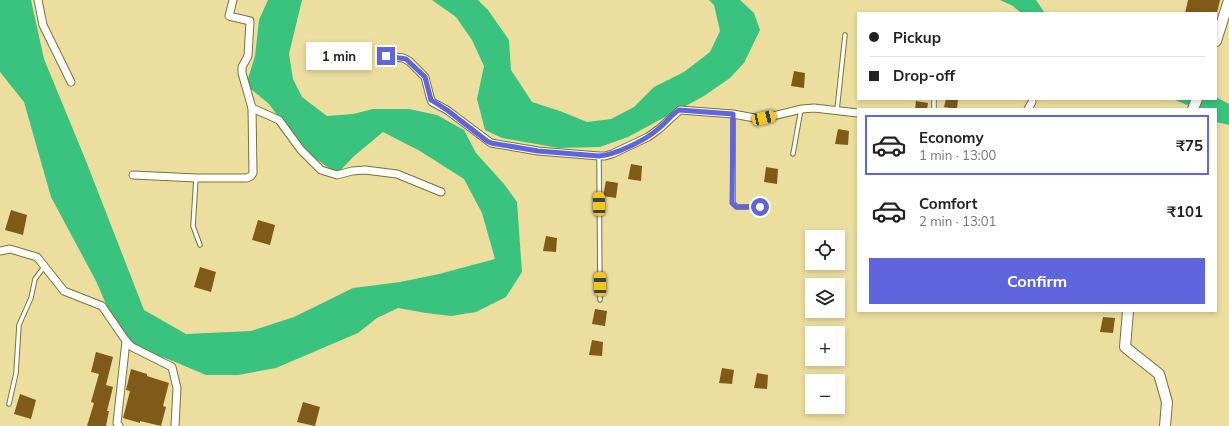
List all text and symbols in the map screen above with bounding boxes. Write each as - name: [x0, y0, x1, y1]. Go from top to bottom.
- text: Pickup: [893, 28, 941, 47]
- callout: 1 min: [306, 42, 372, 70]
- route end: [377, 47, 395, 65]
- text: 1 min: [322, 48, 356, 64]
- text: Drop-off: [893, 66, 955, 85]
- car: [751, 109, 777, 127]
- icon: car: [871, 127, 907, 163]
- text: Economy: [919, 128, 984, 147]
- text: ₹75: [1176, 136, 1203, 155]
- text: 1 min · 13:00: [919, 147, 996, 163]
- car: [593, 192, 605, 216]
- icon: car: [871, 193, 907, 229]
- text: Comfort: [919, 194, 977, 213]
- route start: [751, 198, 769, 216]
- text: ₹101: [1167, 202, 1203, 221]
- text: 2 min · 13:01: [919, 213, 996, 229]
- map controls: [805, 230, 845, 414]
- button: locate: [805, 230, 845, 270]
- button: Confirm: [869, 258, 1205, 304]
- car: [594, 272, 606, 296]
- button: layers: [805, 278, 845, 318]
- button: +: [805, 326, 845, 366]
- button: −: [805, 374, 845, 414]

